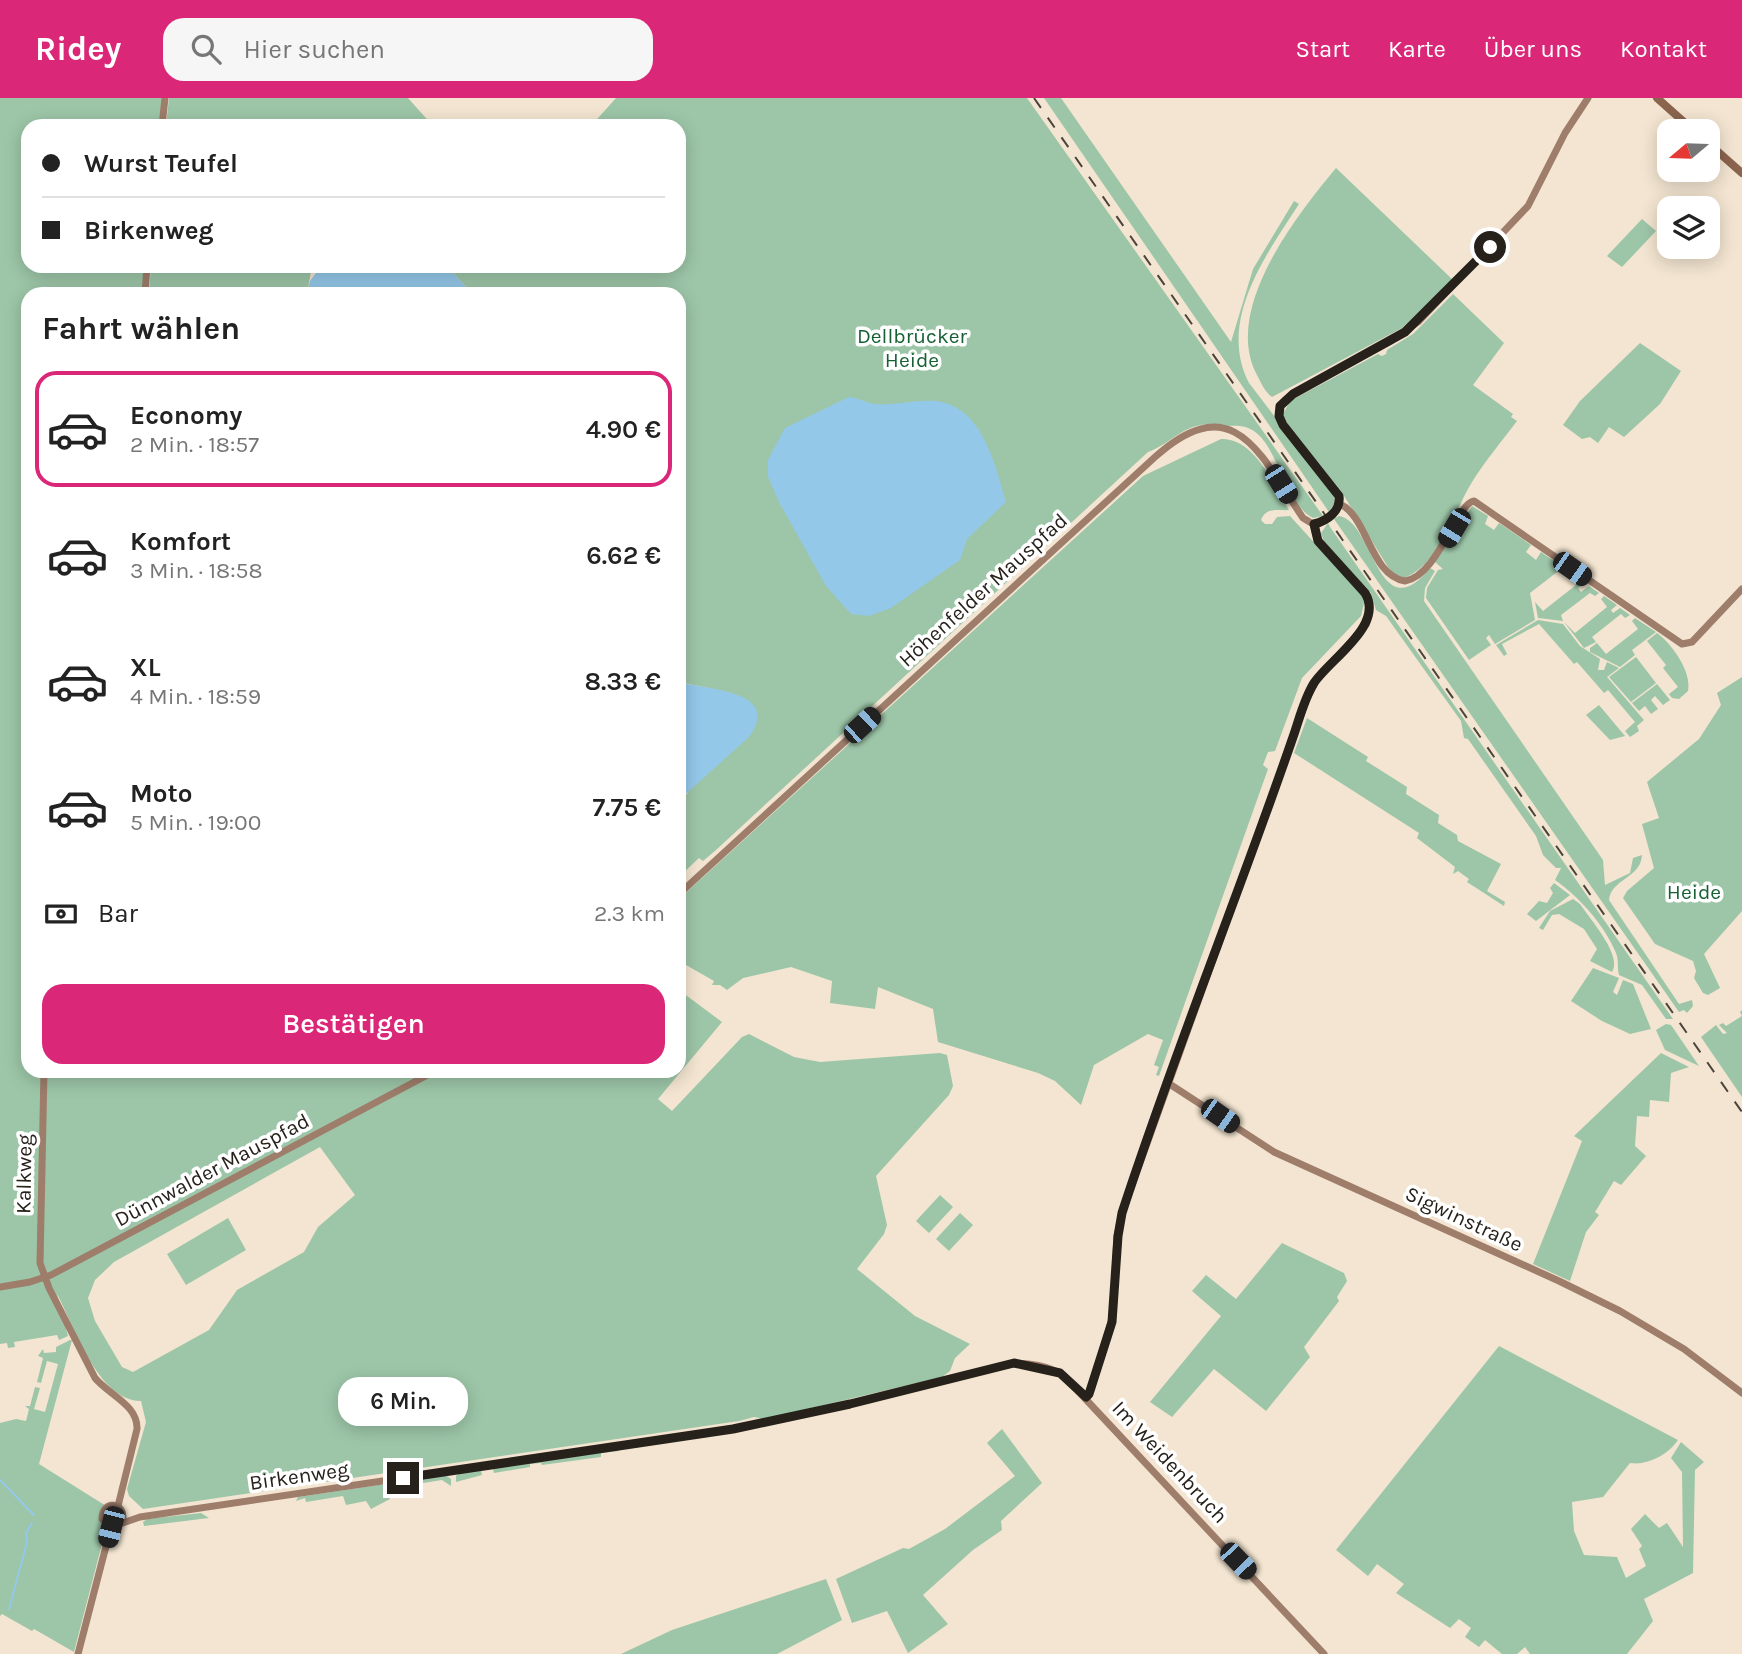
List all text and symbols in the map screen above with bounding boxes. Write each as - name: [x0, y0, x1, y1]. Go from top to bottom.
- search box: [163, 18, 653, 81]
- text: Ridey: [35, 30, 121, 68]
- icon: search: [187, 30, 225, 68]
- text: Hier suchen: [243, 34, 385, 65]
- text: Start: [1296, 35, 1350, 63]
- text: Karte: [1388, 35, 1446, 63]
- text: Über uns: [1484, 35, 1582, 63]
- text: Kontakt: [1620, 35, 1707, 63]
- north arrow: [1657, 119, 1720, 182]
- map controls: [1657, 119, 1720, 259]
- text: Wurst Teufel: [84, 148, 238, 179]
- button: layers: [1657, 196, 1720, 259]
- text: Birkenweg: [84, 215, 214, 246]
- route start: [1474, 231, 1506, 263]
- text: Fahrt wählen: [42, 310, 240, 347]
- park label: Dellbrücker Heide: [857, 324, 968, 372]
- icon: car: [46, 398, 109, 461]
- text: Economy: [130, 400, 242, 431]
- text: 4.90 €: [586, 414, 661, 445]
- text: 2 Min. · 18:57: [130, 431, 259, 458]
- car: [1261, 461, 1302, 507]
- car: [1435, 505, 1474, 551]
- street label: Höhenfelder Mauspfad: [894, 508, 1072, 672]
- icon: car: [46, 524, 109, 587]
- text: Komfort: [130, 526, 231, 557]
- text: 6.62 €: [586, 540, 661, 571]
- car: [1549, 548, 1596, 590]
- text: 3 Min. · 18:58: [130, 557, 263, 584]
- icon: car: [46, 650, 109, 713]
- text: XL: [130, 652, 161, 683]
- text: 8.33 €: [584, 666, 661, 697]
- text: 4 Min. · 18:59: [130, 683, 261, 710]
- car: [840, 703, 885, 747]
- icon: car: [46, 776, 109, 839]
- text: Moto: [130, 778, 192, 809]
- text: 7.75 €: [592, 792, 661, 823]
- text: 5 Min. · 19:00: [130, 809, 261, 836]
- park label: Heide: [1667, 880, 1721, 904]
- icon: cash: [42, 895, 80, 933]
- text: Bar: [98, 898, 138, 929]
- text: 2.3 km: [594, 900, 665, 927]
- button: Bestätigen: [42, 984, 665, 1064]
- car: [1197, 1095, 1244, 1137]
- street label: Dünnwalder Mauspfad: [111, 1108, 313, 1232]
- street label: Kalkweg: [11, 1134, 37, 1214]
- street label: Sigwinstraße: [1402, 1181, 1526, 1257]
- callout: 6 Min.: [338, 1376, 468, 1426]
- text: 6 Min.: [370, 1388, 436, 1415]
- street label: Im Weidenbruch: [1107, 1396, 1233, 1528]
- street label: Birkenweg: [248, 1457, 350, 1495]
- route end: [387, 1462, 419, 1494]
- car: [96, 1504, 127, 1550]
- car: [1216, 1539, 1261, 1583]

